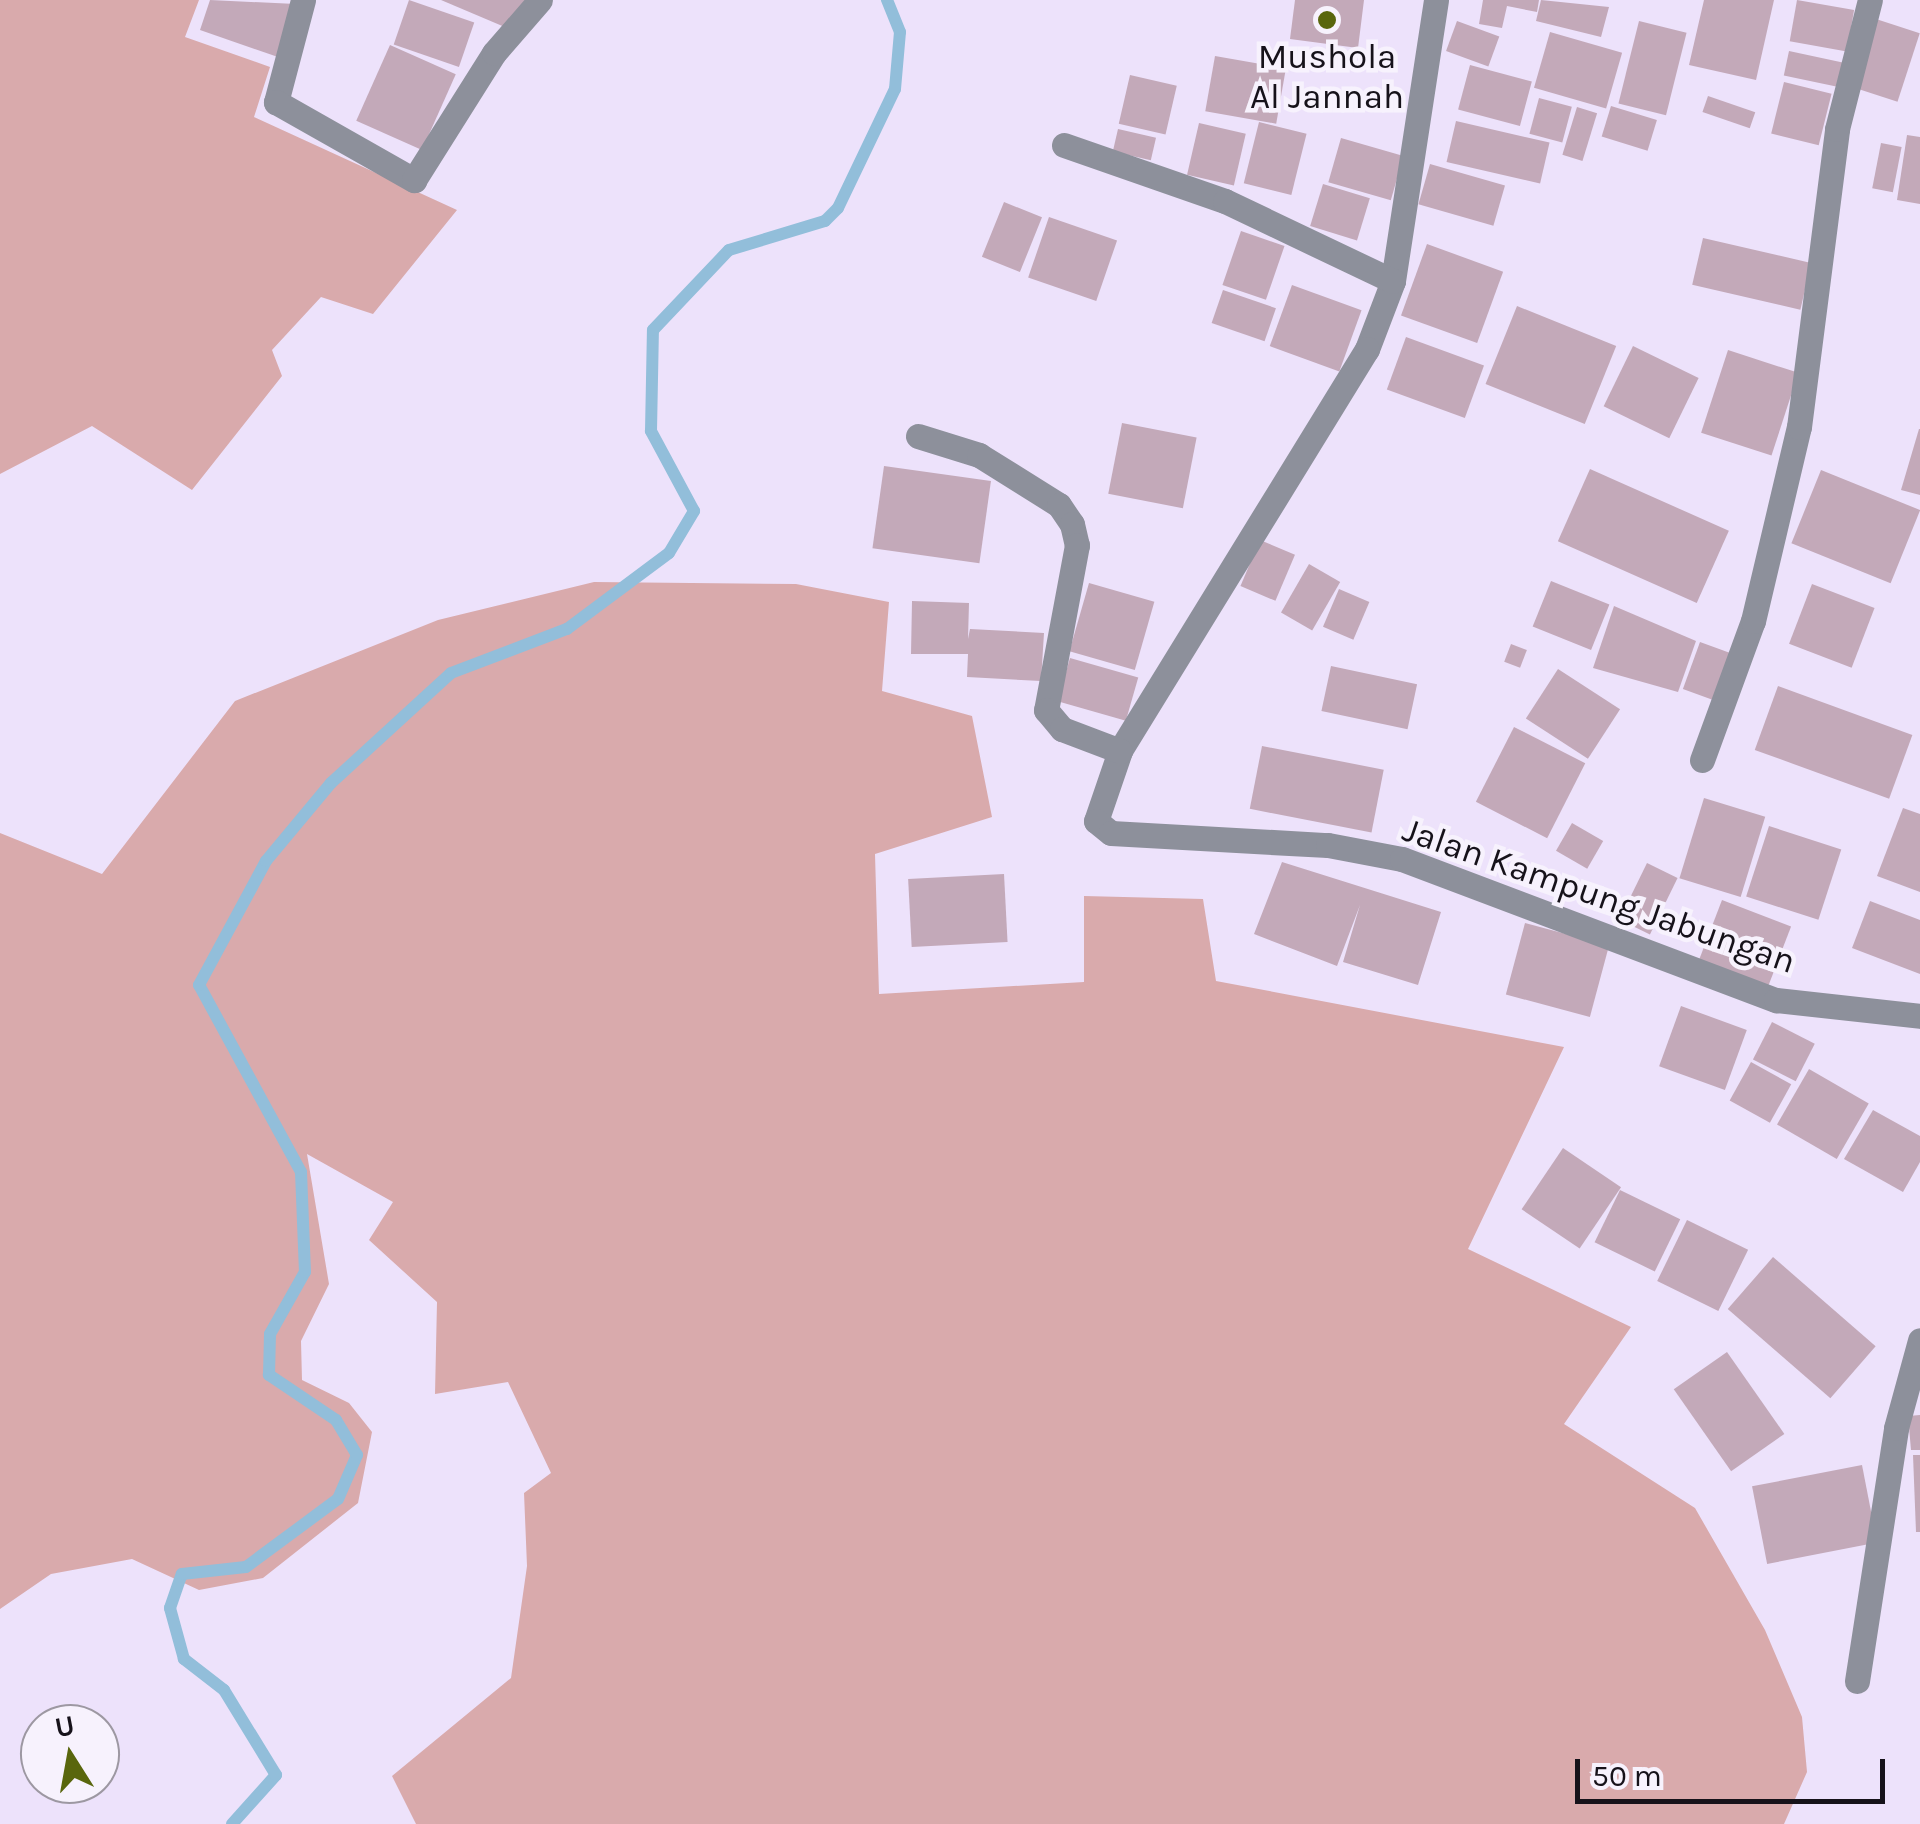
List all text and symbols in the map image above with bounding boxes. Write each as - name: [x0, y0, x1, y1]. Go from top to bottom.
- marker: Mushola Al Jannah: [1316, 9, 1338, 31]
- place label: Mushola Al Jannah: [1250, 36, 1404, 118]
- street label: Jalan Kampung Jabungan: [1397, 809, 1801, 983]
- north arrow: [20, 1704, 120, 1804]
- text: U: [52, 1708, 77, 1744]
- scale bar: [1580, 1739, 1890, 1801]
- text: 50 m: [1592, 1758, 1662, 1794]

